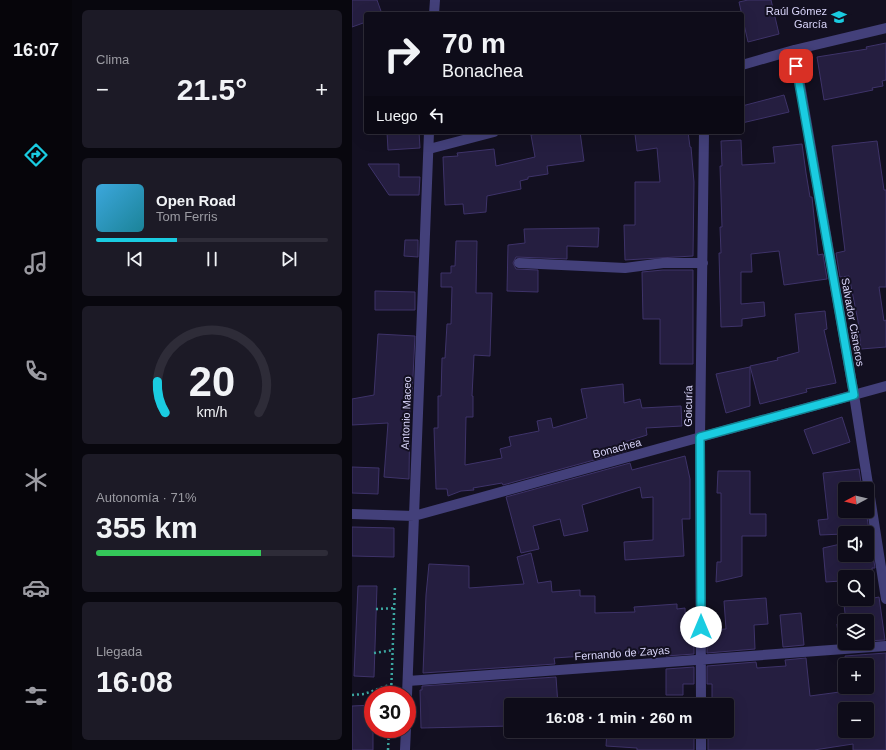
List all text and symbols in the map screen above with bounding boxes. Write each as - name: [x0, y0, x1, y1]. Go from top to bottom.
- place label: Raúl Gómez García: [766, 5, 828, 30]
- school or university icon: Raúl Gómez García: [830, 8, 848, 26]
- icon: right: [376, 28, 428, 80]
- text: 70 m: [442, 28, 506, 59]
- text: 16:07: [13, 40, 59, 60]
- pin: [779, 49, 813, 83]
- text: Clima: [96, 52, 129, 67]
- icon: arrive: [785, 55, 807, 77]
- text: Bonachea: [442, 61, 523, 81]
- text: 21.5°: [177, 73, 247, 106]
- text: −: [96, 77, 109, 102]
- text: +: [315, 77, 328, 102]
- icon: left: [426, 104, 448, 126]
- text: Luego: [376, 107, 418, 124]
- icon: directions: [22, 141, 50, 169]
- text: Open Road: [156, 192, 236, 209]
- text: Tom Ferris: [156, 209, 217, 224]
- icon: previous: [124, 248, 146, 270]
- icon: pause: [201, 248, 223, 270]
- icon: next: [278, 248, 300, 270]
- icon: music: [22, 249, 50, 277]
- street label: Salvador Cisneros: [839, 277, 867, 368]
- icon: phone: [22, 357, 50, 385]
- text: 20: [189, 358, 235, 405]
- street label: Antonio Maceo: [399, 376, 413, 450]
- street label: Goicuría: [682, 384, 694, 427]
- text: km/h: [197, 404, 228, 420]
- street label: Bonachea: [592, 436, 643, 460]
- icon: climate: [22, 466, 50, 494]
- north arrow: [838, 482, 874, 518]
- map controls: [838, 482, 874, 738]
- text: Autonomía · 71%: [96, 490, 196, 505]
- text: 355 km: [96, 511, 198, 544]
- button: sound: [838, 526, 874, 562]
- button: search: [838, 570, 874, 606]
- icon: car: [22, 574, 50, 602]
- position arrow: [680, 606, 722, 648]
- button: layers: [838, 614, 874, 650]
- text: Llegada: [96, 644, 142, 659]
- street label: Fernando de Zayas: [574, 644, 670, 662]
- button: +: [838, 658, 874, 694]
- text: 16:08: [96, 665, 173, 698]
- icon: filters: [22, 682, 50, 710]
- speed limit sign: 30: [364, 686, 416, 738]
- button: −: [838, 702, 874, 738]
- text: 16:08 · 1 min · 260 m: [546, 709, 692, 726]

